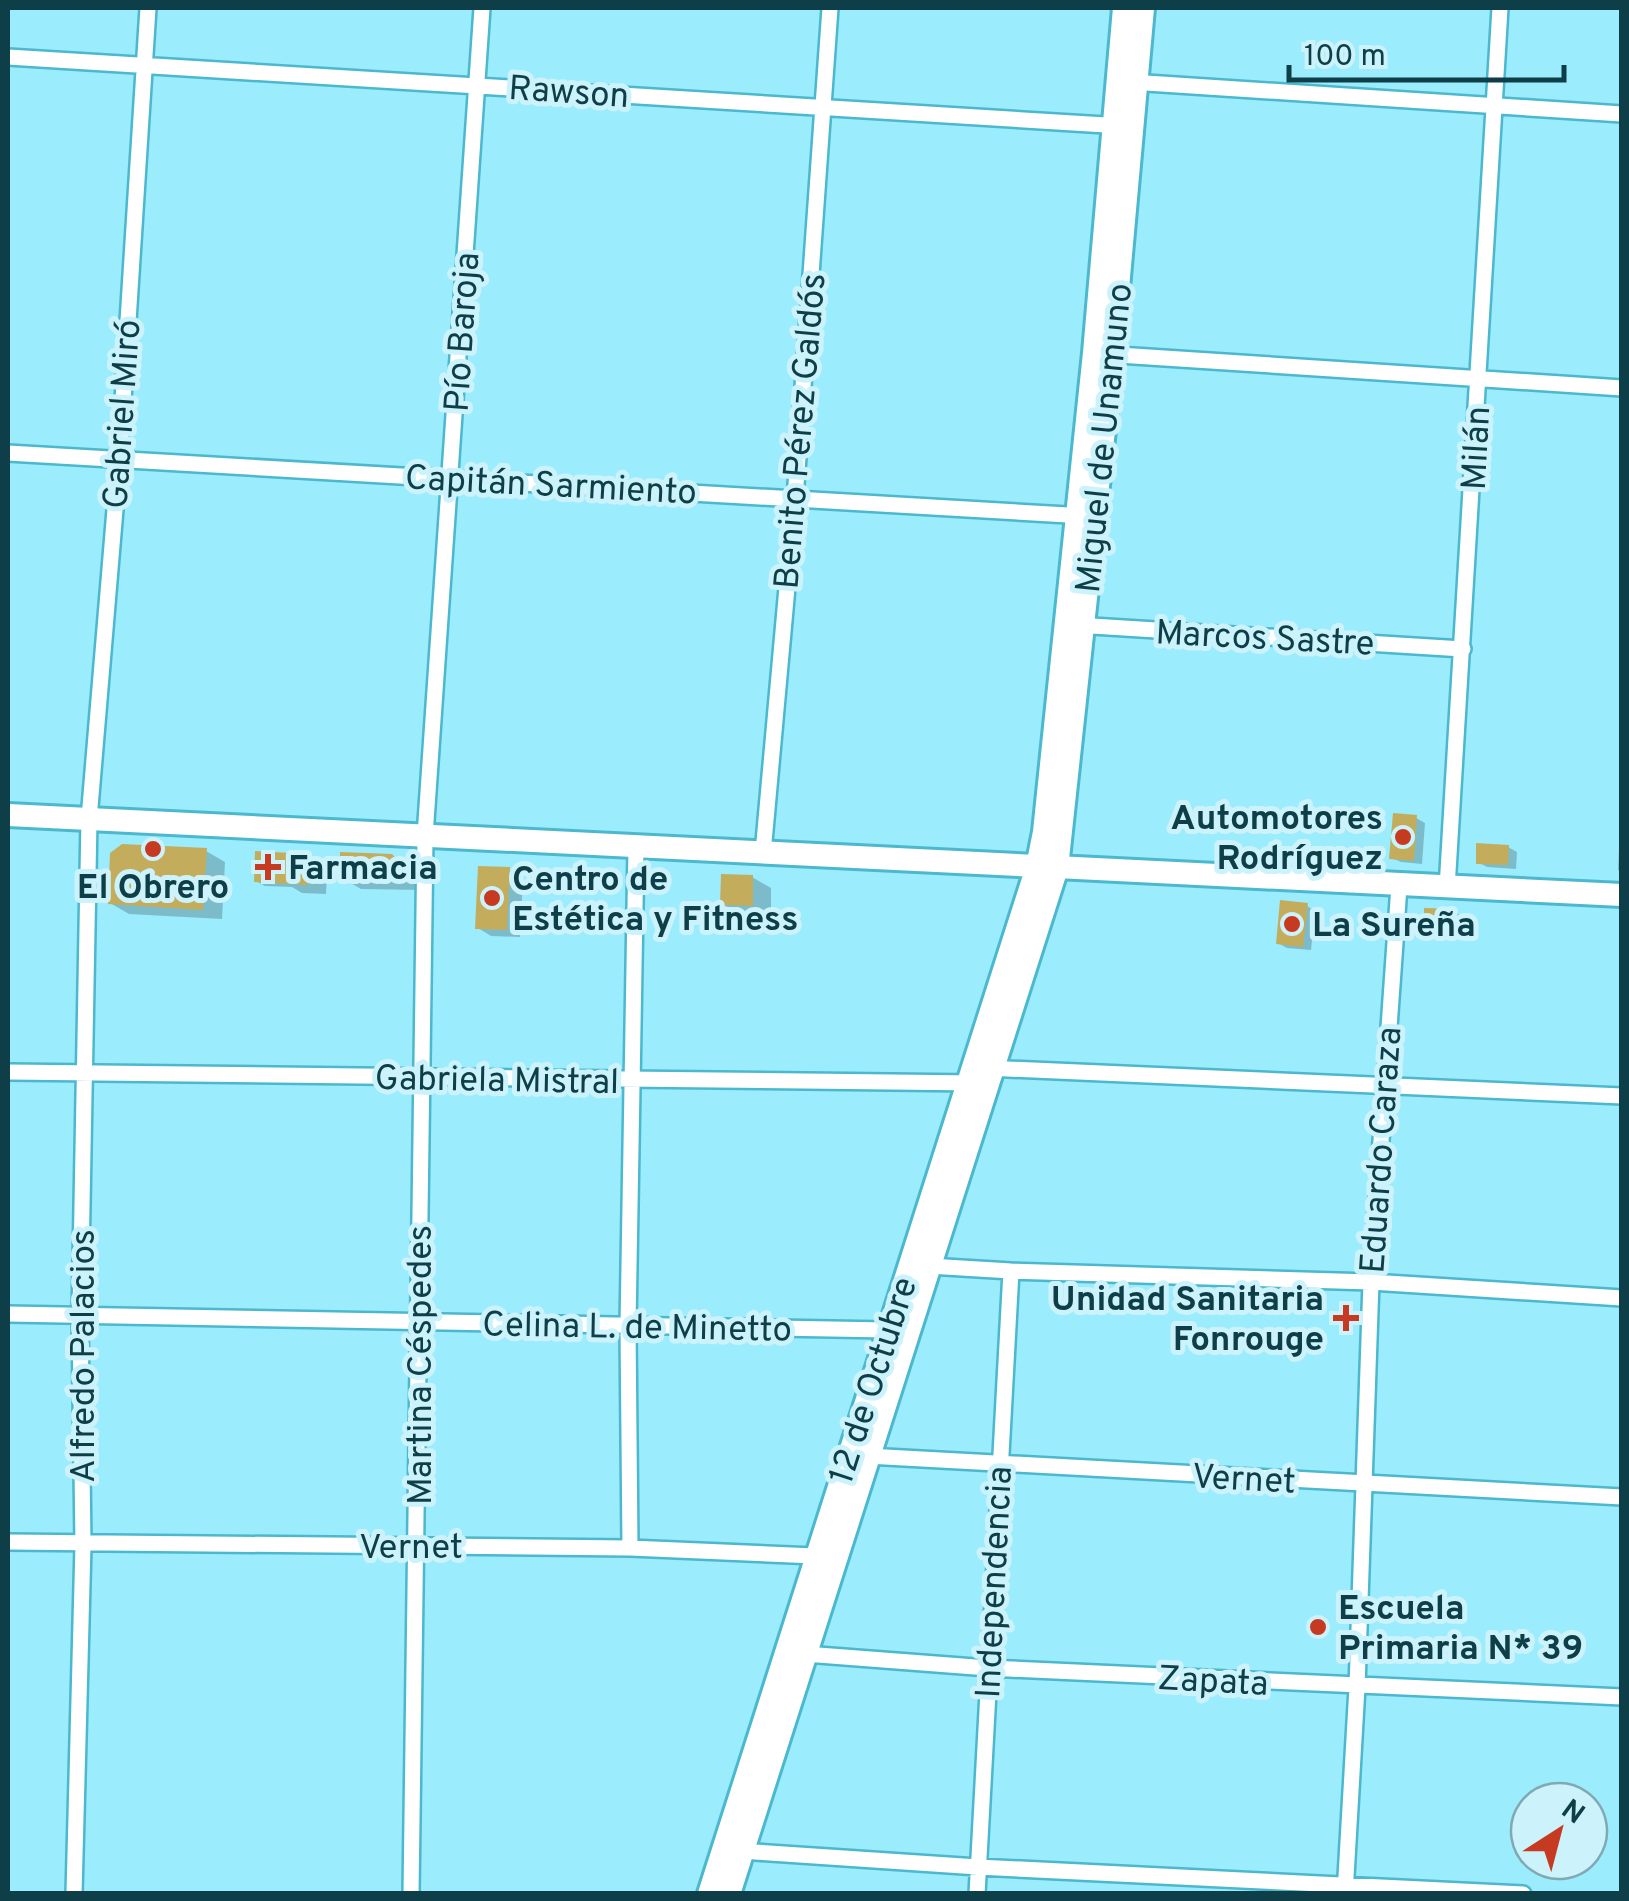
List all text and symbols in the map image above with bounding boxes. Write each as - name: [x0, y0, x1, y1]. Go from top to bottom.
- scale bar: [1289, 20, 1564, 82]
- text: 100 m: [1304, 39, 1386, 76]
- street label: Rawson: [507, 68, 631, 120]
- street label: Pío Baroja: [436, 251, 492, 414]
- street label: Benito Pérez Galdós: [766, 271, 838, 591]
- street label: Miguel de Unamuno: [1068, 281, 1144, 595]
- street label: Gabriel Miró: [95, 318, 153, 510]
- street label: Milán: [1454, 405, 1502, 491]
- street label: Capitán Sarmiento: [404, 457, 698, 517]
- street label: Marcos Sastre: [1154, 612, 1375, 668]
- place label: Automotores Rodríguez: [1171, 798, 1383, 882]
- marker: Automotores Rodríguez: [1392, 826, 1414, 848]
- marker: El Obrero: [142, 838, 164, 860]
- place label: Farmacia: [288, 848, 438, 892]
- marker: Farmacia: [257, 856, 279, 878]
- place label: Centro de Estética y Fitness: [512, 859, 798, 943]
- place label: El Obrero: [77, 867, 229, 911]
- marker: Centro de Estética y Fitness: [481, 887, 503, 909]
- place label: La Sureña: [1312, 905, 1476, 949]
- marker: La Sureña: [1281, 913, 1303, 935]
- street label: Eduardo Caraza: [1352, 1025, 1414, 1275]
- street label: Gabriela Mistral: [374, 1058, 620, 1106]
- street label: Martina Céspedes: [400, 1225, 444, 1505]
- street label: Alfredo Palacios: [63, 1229, 107, 1483]
- street label: 12 de Octubre: [821, 1272, 929, 1490]
- place label: Unidad Sanitaria Fonrouge: [1051, 1279, 1324, 1363]
- street label: Celina L. de Minetto: [482, 1304, 792, 1354]
- marker: Unidad Sanitaria Fonrouge: [1333, 1305, 1359, 1331]
- street label: Vernet: [1191, 1456, 1297, 1506]
- street label: Independencia: [968, 1465, 1024, 1699]
- street label: Vernet: [359, 1527, 463, 1571]
- place label: Escuela Primaria N* 39: [1338, 1588, 1583, 1672]
- marker: Escuela Primaria N* 39: [1307, 1616, 1329, 1638]
- street label: Zapata: [1156, 1658, 1269, 1708]
- north arrow: [1509, 1781, 1609, 1881]
- text: N: [1553, 1793, 1591, 1834]

